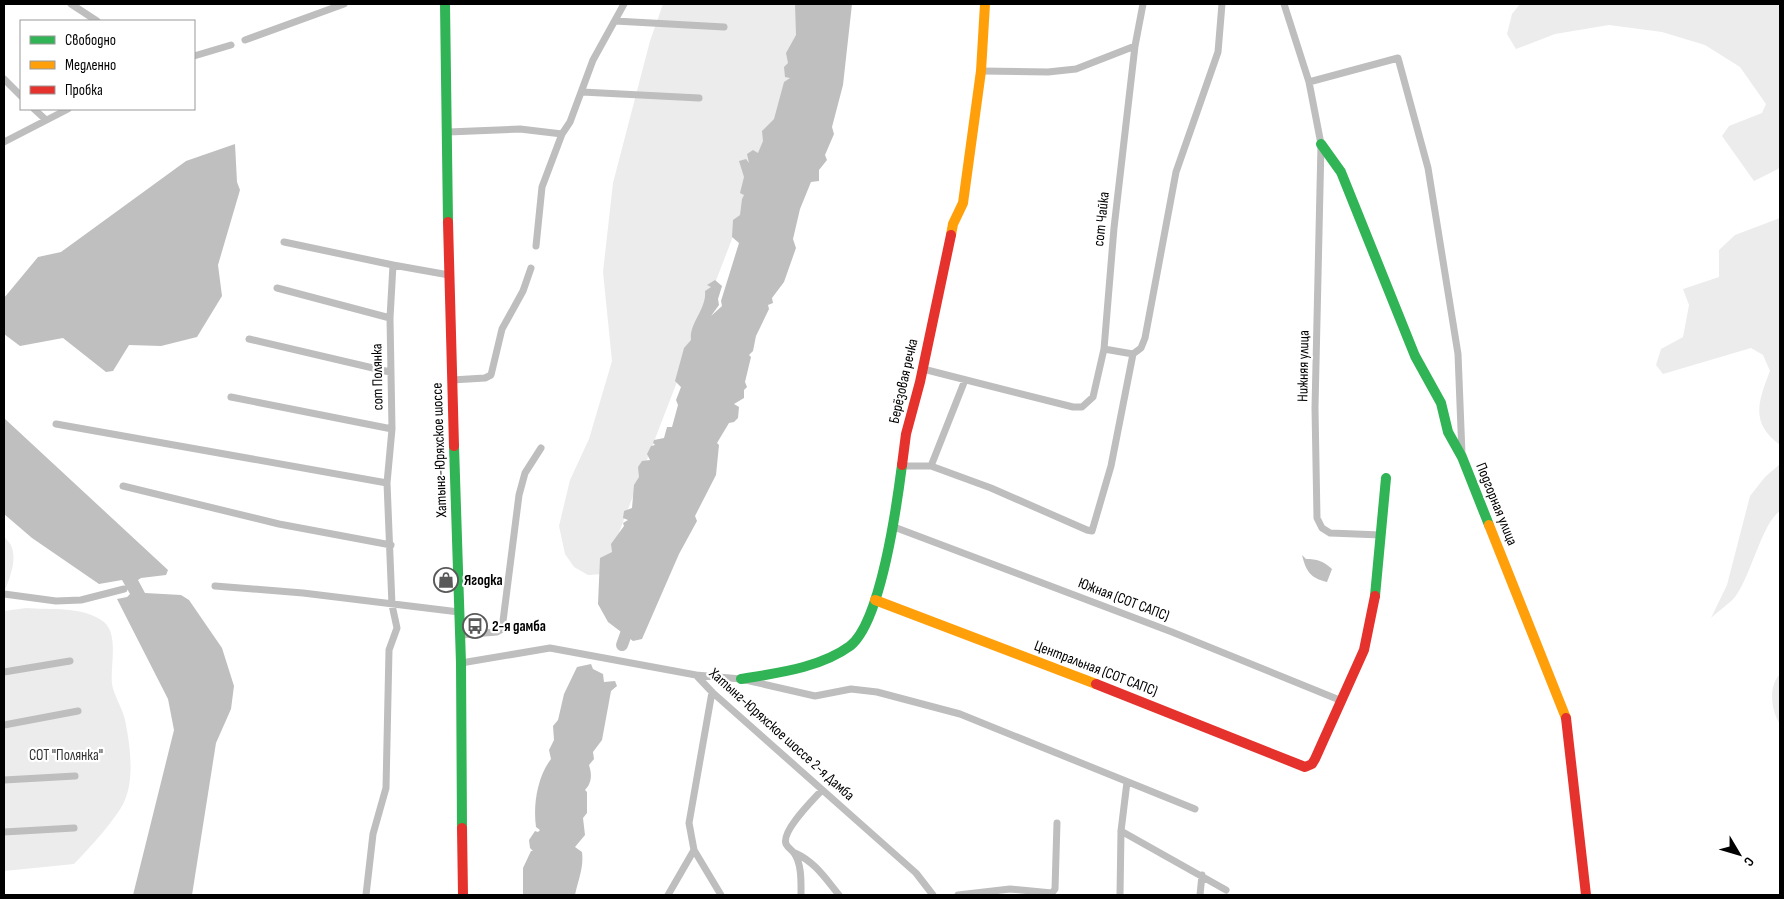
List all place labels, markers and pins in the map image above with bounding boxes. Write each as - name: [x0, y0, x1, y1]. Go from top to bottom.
- shop icon: Ягодка: [433, 567, 459, 593]
- place label: Ягодка: [464, 571, 503, 590]
- bus stop icon: 2-я дамба: [462, 613, 488, 639]
- place label: 2-я дамба: [492, 617, 546, 636]

